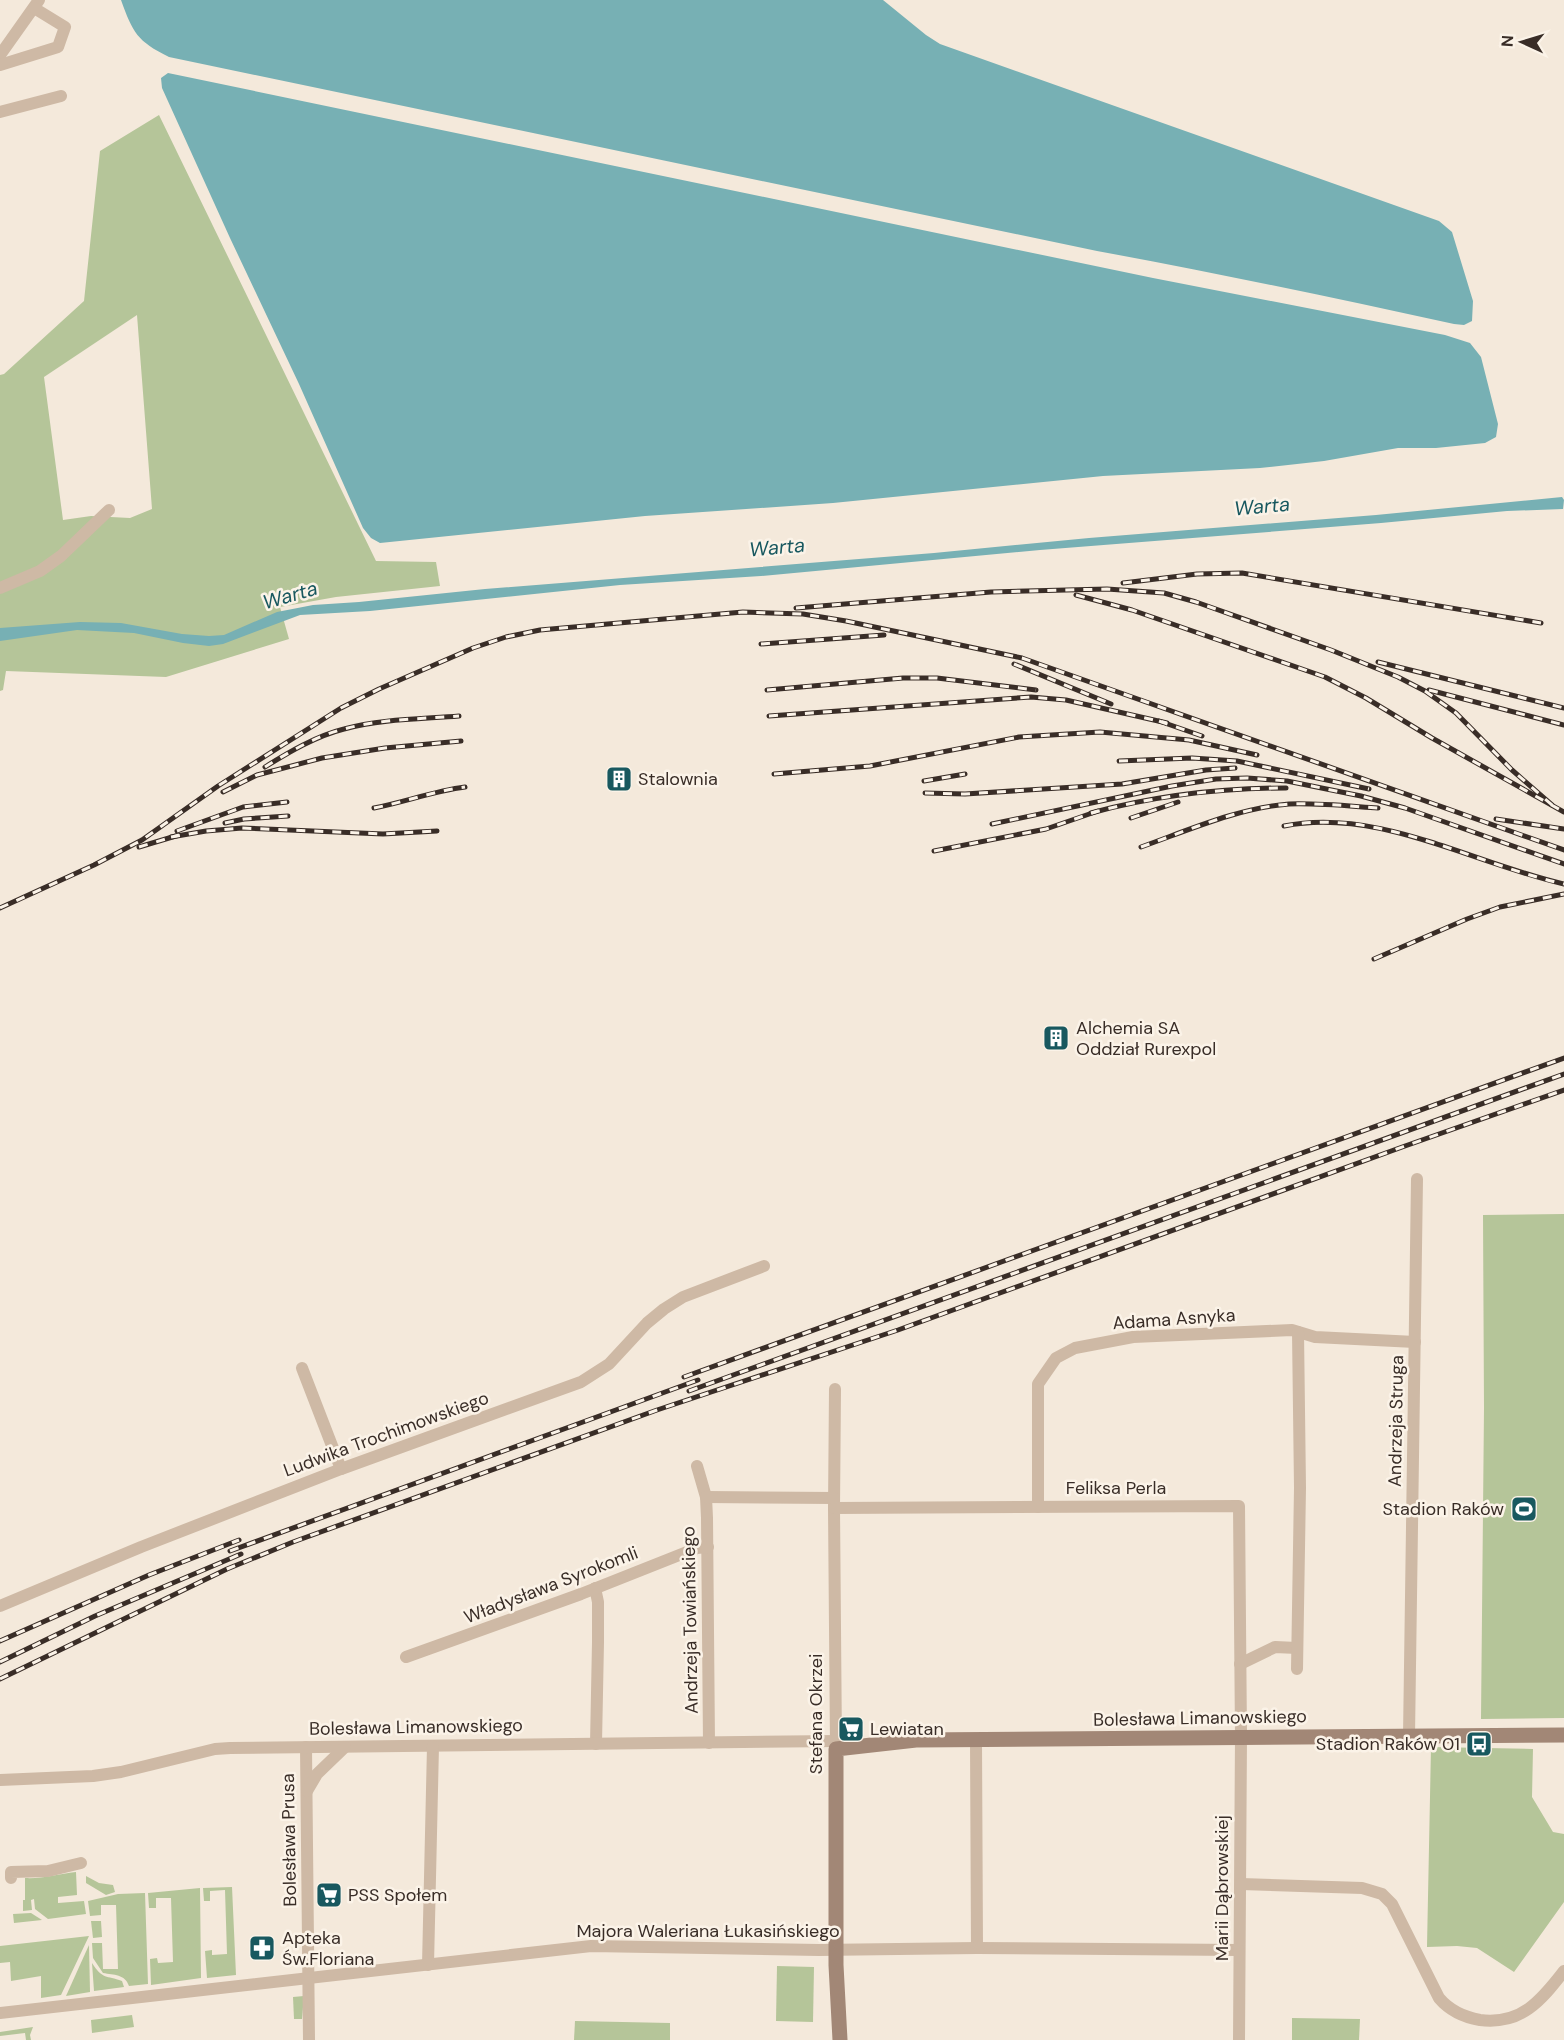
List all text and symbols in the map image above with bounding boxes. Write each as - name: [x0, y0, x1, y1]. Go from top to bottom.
- north arrow: [1492, 12, 1552, 72]
- text: N: [1497, 34, 1518, 48]
- water label: Warta: [1233, 491, 1291, 521]
- water label: Warta: [748, 532, 806, 562]
- water label: Warta: [260, 575, 320, 615]
- building icon: Stalownia: [604, 764, 634, 794]
- place label: Stalownia: [638, 767, 718, 791]
- place label: Alchemia SA Oddział Rurexpol: [1076, 1016, 1216, 1061]
- building icon: Alchemia SA Oddział Rurexpol: [1041, 1023, 1071, 1053]
- street label: Adama Asnyka: [1112, 1303, 1236, 1335]
- street label: Andrzeja Struga: [1383, 1355, 1409, 1487]
- street label: Ludwika Trochimowskiego: [280, 1386, 492, 1482]
- street label: Feliksa Perla: [1066, 1476, 1166, 1500]
- sports icon: Stadion Raków: [1509, 1494, 1539, 1524]
- place label: Stadion Raków: [1383, 1497, 1504, 1521]
- street label: Andrzeja Towiańskiego: [676, 1526, 704, 1714]
- street label: Władysława Syrokomli: [461, 1541, 641, 1629]
- street label: Stefana Okrzei: [804, 1654, 828, 1774]
- street label: Bolesława Limanowskiego: [1093, 1704, 1307, 1732]
- street label: Bolesława Limanowskiego: [309, 1713, 523, 1741]
- supermarket icon: Lewiatan: [836, 1714, 866, 1744]
- place label: Lewiatan: [870, 1717, 944, 1741]
- bus stop icon: Stadion Raków 01: [1464, 1729, 1494, 1759]
- place label: Stadion Raków 01: [1316, 1732, 1460, 1756]
- street label: Bolesława Prusa: [276, 1773, 302, 1907]
- street label: Marii Dąbrowskiej: [1210, 1815, 1234, 1961]
- supermarket icon: PSS Społem: [314, 1880, 344, 1910]
- place label: PSS Społem: [348, 1883, 447, 1907]
- street label: Majora Waleriana Łukasińskiego: [576, 1919, 840, 1943]
- place label: Apteka Św.Floriana: [282, 1926, 374, 1971]
- pharmacy icon: Apteka Św.Floriana: [247, 1933, 277, 1963]

